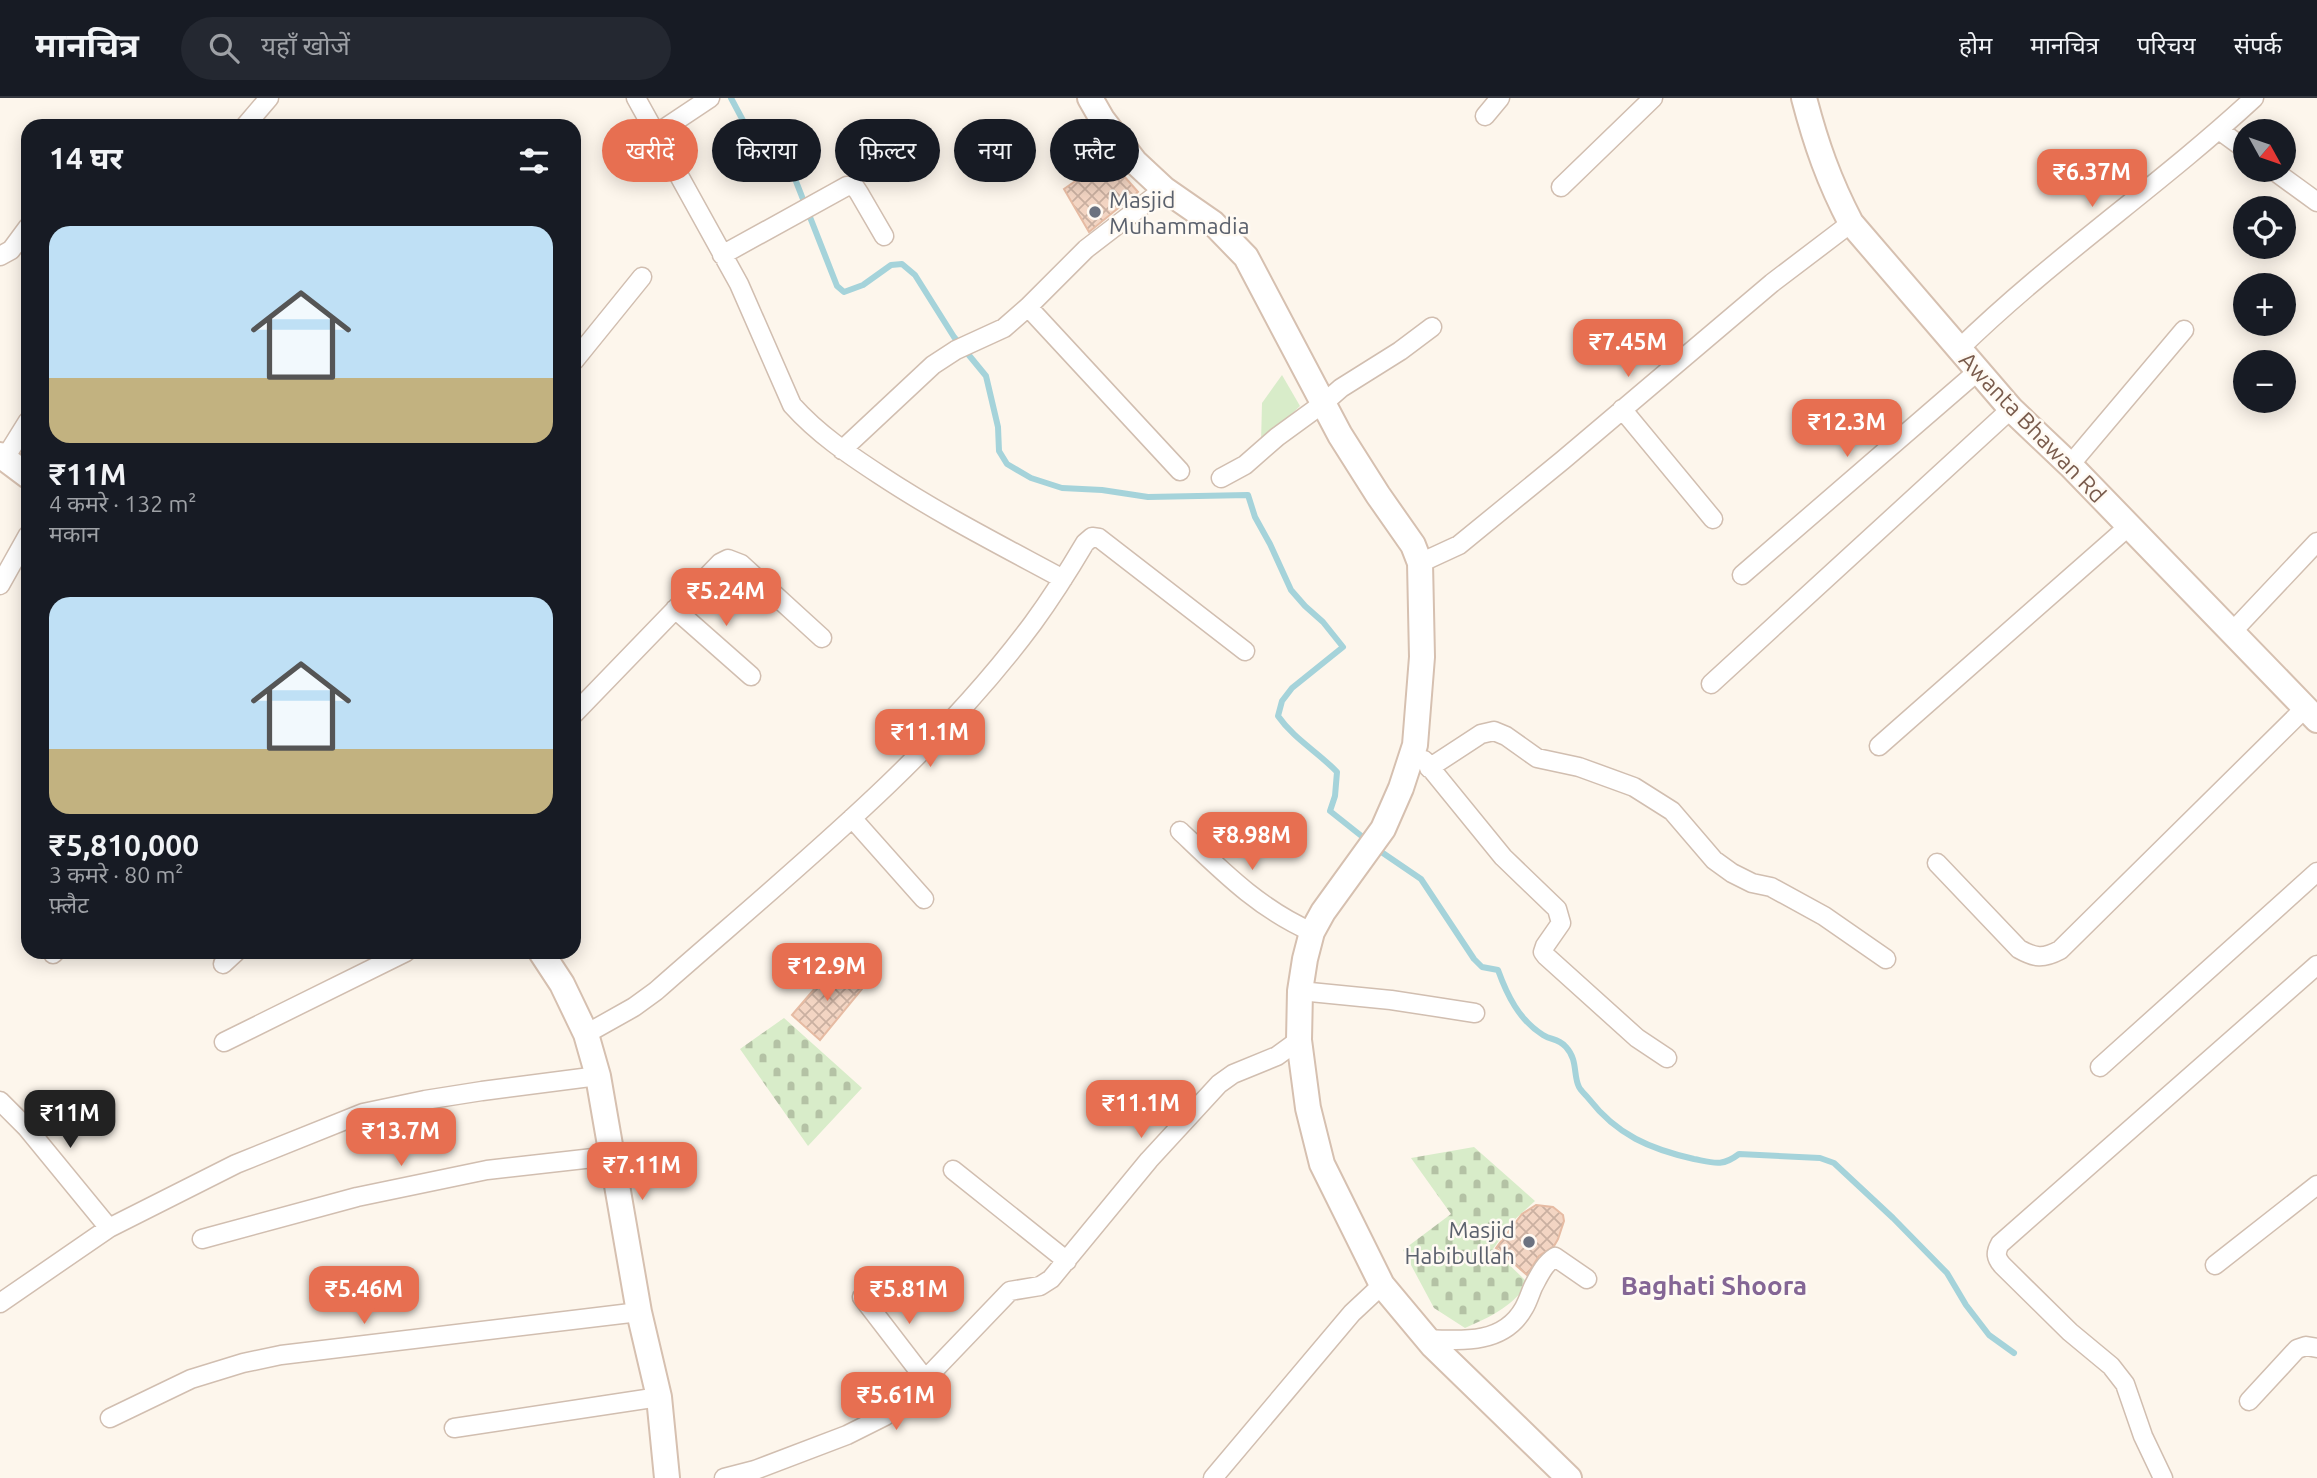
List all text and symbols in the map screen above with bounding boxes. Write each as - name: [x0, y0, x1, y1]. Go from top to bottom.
- search box: [181, 17, 671, 80]
- text: मानचित्र: [35, 26, 139, 63]
- icon: search: [205, 29, 243, 67]
- text: यहाँ खोजें: [261, 31, 350, 60]
- text: होम: [1959, 32, 1992, 59]
- text: मानचित्र: [2030, 32, 2099, 59]
- text: परिचय: [2137, 32, 2196, 59]
- text: संपर्क: [2234, 32, 2282, 59]
- chip: खरीदें: [602, 119, 698, 182]
- chip: किराया: [712, 119, 821, 182]
- chip: फ़िल्टर: [835, 119, 940, 182]
- chip: नया: [954, 119, 1036, 182]
- chip: फ़्लैट: [1050, 119, 1139, 182]
- north arrow: [2233, 119, 2296, 182]
- map controls: [2233, 119, 2296, 413]
- text: 14 घर: [49, 141, 123, 175]
- icon: filters: [515, 142, 553, 180]
- pin: ₹6.37M: [2035, 150, 2149, 209]
- text: ₹6.37M: [2053, 159, 2131, 184]
- place label: Masjid Muhammadia: [1109, 187, 1249, 238]
- button: locate: [2233, 196, 2296, 259]
- marker: Masjid Muhammadia: [1087, 204, 1103, 220]
- icon: home: [238, 272, 364, 398]
- button: +: [2233, 273, 2296, 336]
- pin: ₹7.45M: [1571, 320, 1685, 379]
- text: ₹7.45M: [1589, 329, 1667, 354]
- street label: Awanta Bhawan Rd: [1955, 347, 2111, 507]
- button: −: [2233, 350, 2296, 413]
- pin: ₹12.3M: [1790, 400, 1904, 459]
- text: ₹12.3M: [1808, 409, 1886, 434]
- text: ₹11M: [49, 457, 126, 491]
- text: 4 कमरे · 132 m²: [49, 491, 197, 516]
- text: मकान: [49, 521, 99, 546]
- pin: ₹5.24M: [669, 568, 783, 628]
- text: ₹5.24M: [687, 578, 765, 603]
- icon: home: [238, 643, 364, 769]
- pin: ₹11.1M: [873, 710, 987, 769]
- text: ₹11.1M: [891, 719, 969, 744]
- pin: ₹8.98M: [1195, 812, 1309, 872]
- text: ₹8.98M: [1213, 822, 1291, 847]
- text: ₹5,810,000: [49, 828, 199, 862]
- text: 3 कमरे · 80 m²: [49, 862, 184, 887]
- text: फ़्लैट: [49, 892, 89, 917]
- pin: ₹12.9M: [770, 944, 884, 1003]
- text: ₹12.9M: [788, 953, 866, 978]
- pin: ₹11.1M: [1084, 1080, 1198, 1140]
- pin: ₹11M: [29, 1090, 111, 1150]
- text: ₹11.1M: [1102, 1090, 1180, 1115]
- text: ₹11M: [40, 1100, 100, 1125]
- pin: ₹13.7M: [344, 1108, 458, 1168]
- text: ₹13.7M: [362, 1118, 440, 1143]
- pin: ₹7.11M: [585, 1142, 699, 1202]
- text: ₹7.11M: [603, 1152, 681, 1177]
- place label: Masjid Habibullah: [1404, 1217, 1515, 1268]
- marker: Masjid Habibullah: [1521, 1234, 1537, 1250]
- pin: ₹5.46M: [307, 1266, 421, 1326]
- pin: ₹5.81M: [852, 1266, 966, 1326]
- district label: Baghati Shoora: [1621, 1271, 1807, 1300]
- text: ₹5.46M: [325, 1276, 403, 1301]
- text: ₹5.81M: [870, 1276, 948, 1301]
- pin: ₹5.61M: [839, 1372, 953, 1432]
- text: ₹5.61M: [857, 1382, 935, 1407]

